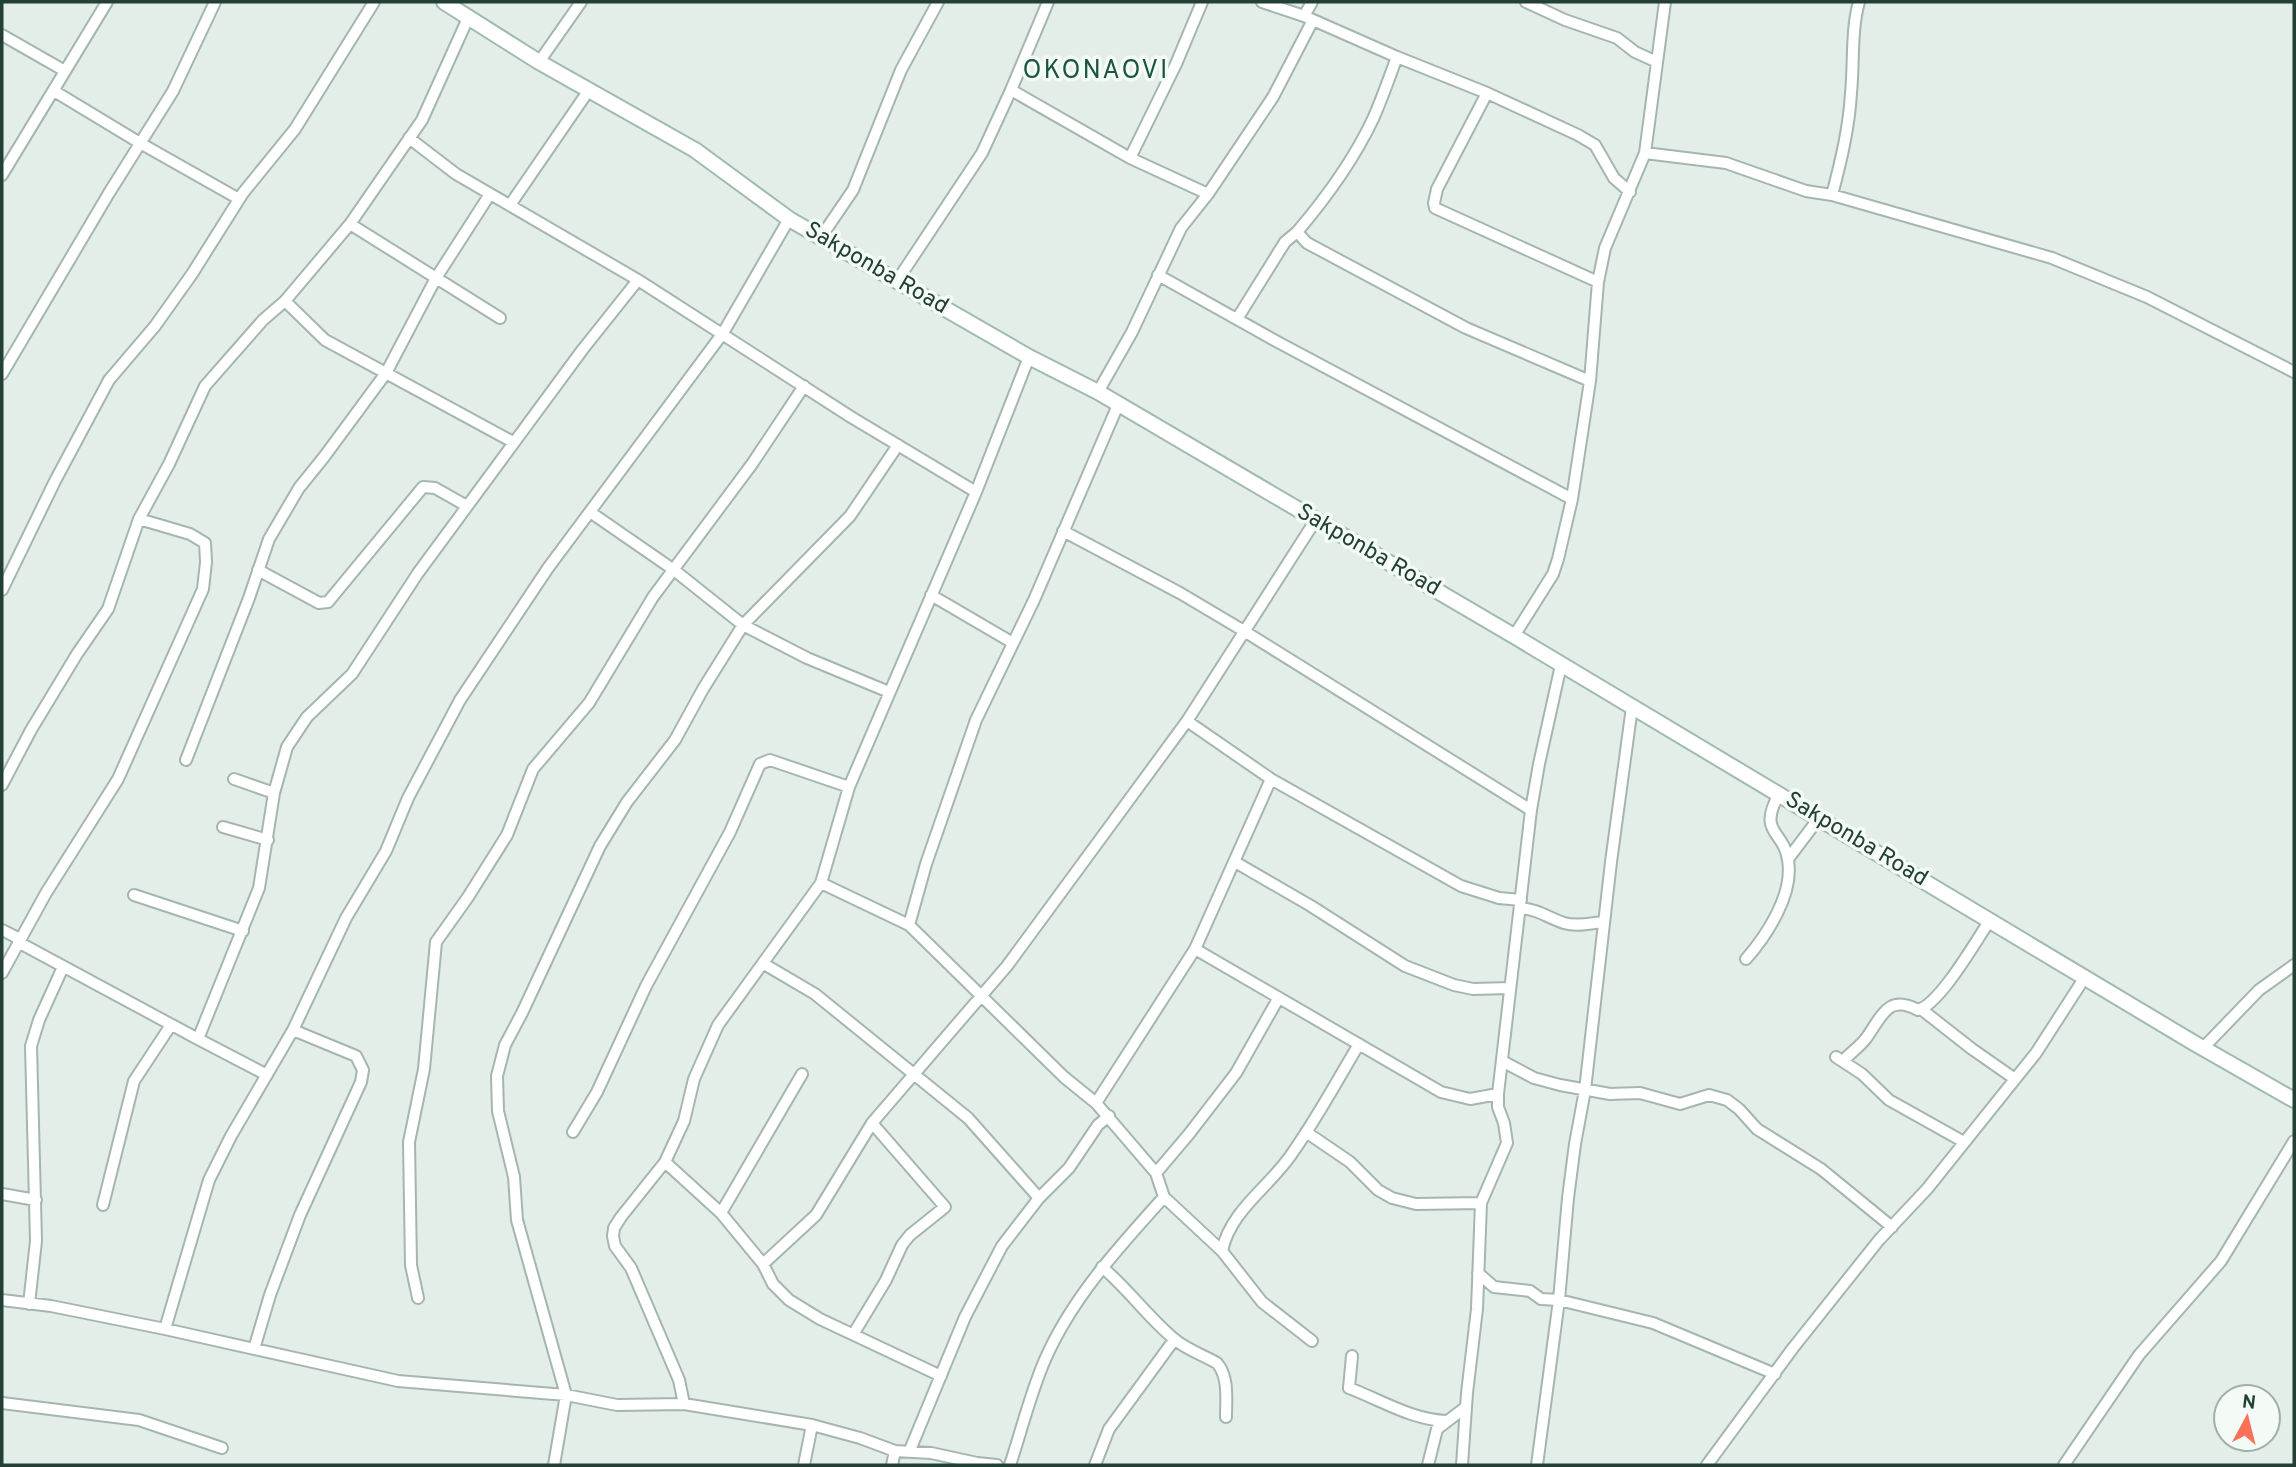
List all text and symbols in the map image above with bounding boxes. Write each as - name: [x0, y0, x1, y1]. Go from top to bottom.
- district label: OKONAOVI: [1023, 55, 1169, 88]
- street label: Sakponba Road: [799, 216, 953, 322]
- street label: Sakponba Road: [1291, 498, 1445, 604]
- street label: Sakponba Road: [1779, 786, 1933, 894]
- north arrow: [2212, 1383, 2282, 1453]
- text: N: [2241, 1390, 2257, 1416]

